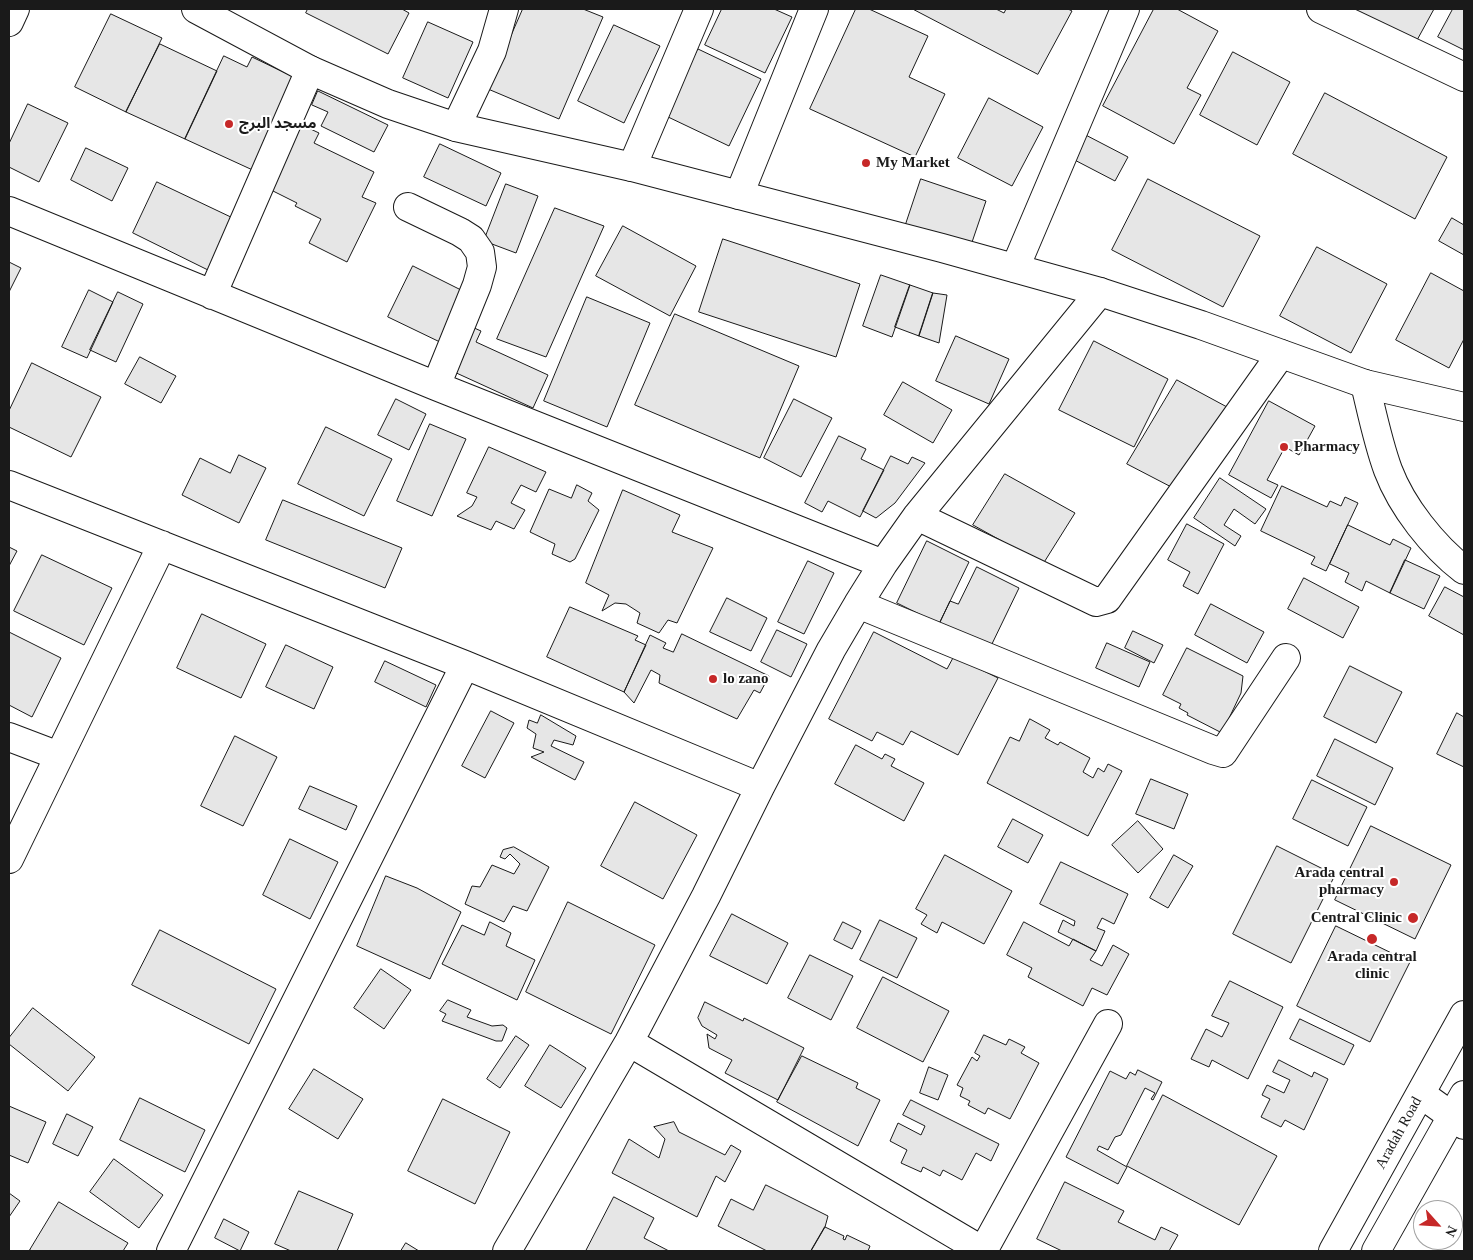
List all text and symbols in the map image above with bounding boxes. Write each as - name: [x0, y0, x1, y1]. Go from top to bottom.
- place label: مسجد البرج: [239, 115, 317, 133]
- marker: مسجد البرج: [223, 118, 235, 130]
- place label: My Market: [876, 154, 950, 172]
- marker: My Market: [860, 157, 872, 169]
- place label: Pharmacy: [1294, 438, 1360, 456]
- marker: Pharmacy: [1278, 441, 1290, 453]
- place label: lo zano: [723, 670, 768, 688]
- marker: lo zano: [707, 673, 719, 685]
- place label: Arada central pharmacy: [1294, 864, 1384, 899]
- marker: Arada central pharmacy: [1388, 876, 1400, 888]
- place label: Central Clinic: [1311, 909, 1402, 927]
- marker: Central Clinic: [1406, 911, 1420, 925]
- marker: Arada central clinic: [1365, 932, 1379, 946]
- place label: Arada central clinic: [1327, 948, 1417, 983]
- street label: Aradah Road: [1372, 1094, 1426, 1172]
- north arrow: [1413, 1200, 1463, 1250]
- text: N: [1442, 1224, 1460, 1239]

